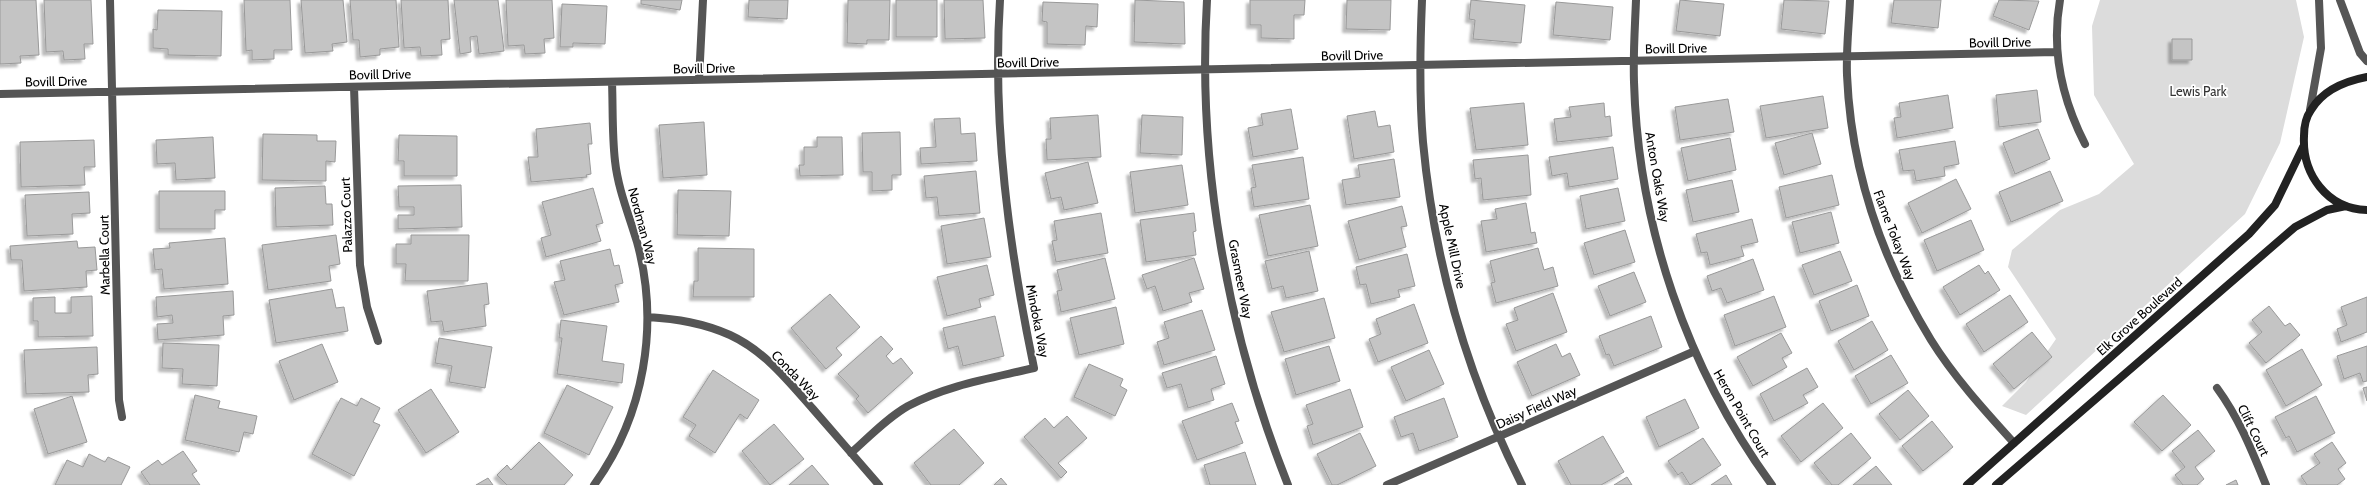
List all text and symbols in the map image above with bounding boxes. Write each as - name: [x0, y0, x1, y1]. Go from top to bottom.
- street label: Bovill Drive: [1969, 33, 2032, 51]
- street label: Bovill Drive: [1645, 39, 1708, 57]
- street label: Bovill Drive: [1321, 46, 1384, 64]
- street label: Bovill Drive: [997, 53, 1060, 71]
- street label: Bovill Drive: [673, 59, 736, 77]
- street label: Bovill Drive: [349, 65, 412, 83]
- street label: Bovill Drive: [25, 72, 88, 90]
- park label: Lewis Park: [2170, 83, 2227, 99]
- street label: Anton Oaks Way: [1642, 131, 1674, 224]
- street label: Palazzo Court: [337, 177, 355, 253]
- street label: Nordman Way: [625, 186, 661, 267]
- street label: Flame Tokay Way: [1870, 187, 1920, 283]
- street label: Apple Mill Drive: [1436, 202, 1470, 290]
- street label: Marbella Court: [95, 214, 113, 295]
- street label: Grasmeer Way: [1225, 238, 1257, 320]
- street label: Elk Grove Boulevard: [2093, 273, 2185, 359]
- street label: Mindoka Way: [1023, 283, 1053, 359]
- street label: Conda Way: [768, 347, 824, 404]
- street label: Heron Point Court: [1710, 366, 1774, 460]
- street label: Daisy Field Way: [1493, 382, 1579, 432]
- street label: Clift Court: [2235, 401, 2274, 459]

